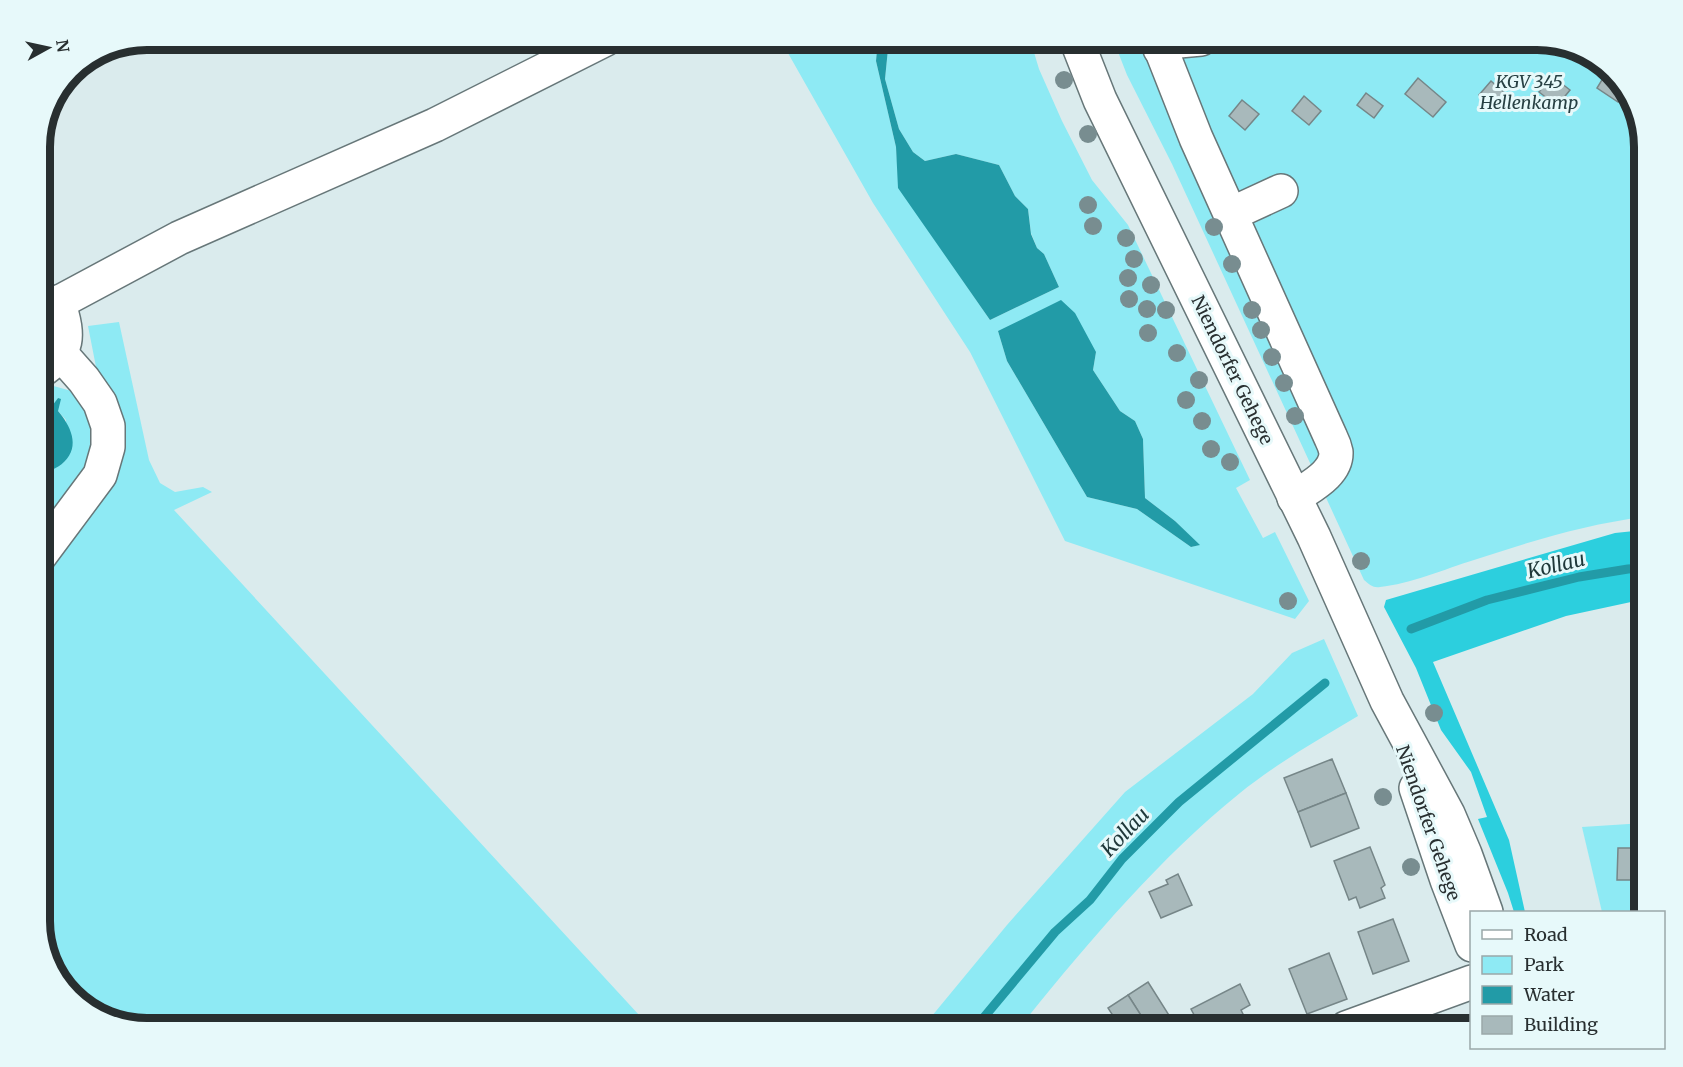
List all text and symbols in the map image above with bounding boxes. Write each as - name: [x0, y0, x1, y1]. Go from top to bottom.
- north arrow: [18, 18, 78, 78]
- text: N: [52, 38, 74, 54]
- park label: KGV 345 Hellenkamp: [1479, 70, 1578, 114]
- street label: Niendorfer Gehege: [1186, 292, 1278, 448]
- water label: Kollau: [1524, 546, 1587, 584]
- street label: Niendorfer Gehege: [1391, 742, 1466, 904]
- water label: Kollau: [1095, 802, 1154, 862]
- legend: [1470, 911, 1665, 1049]
- text: Road: [1524, 923, 1568, 946]
- text: Park: [1524, 953, 1565, 976]
- text: Water: [1523, 983, 1575, 1006]
- text: Building: [1524, 1013, 1598, 1036]

